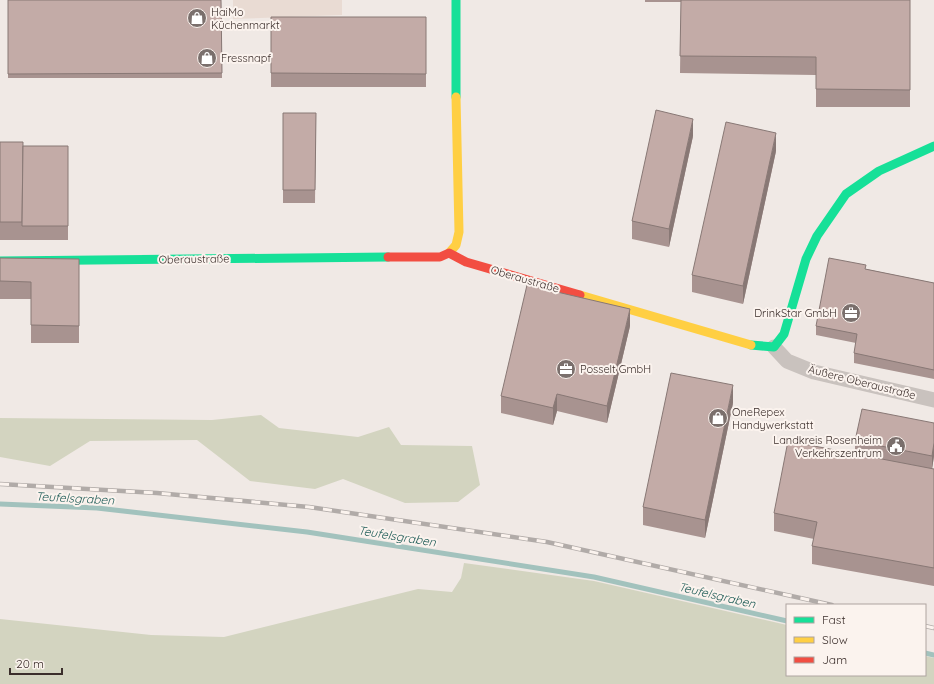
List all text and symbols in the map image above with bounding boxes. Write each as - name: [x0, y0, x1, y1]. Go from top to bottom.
- place label: HaiMo Küchenmarkt: [211, 5, 280, 32]
- shop icon: HaiMo Küchenmarkt: [186, 7, 208, 29]
- shop icon: Fressnapf: [196, 47, 218, 69]
- place label: Fressnapf: [221, 51, 271, 65]
- street label: Oberaustraße: [159, 251, 229, 267]
- street label: Oberaustraße: [489, 263, 561, 295]
- office icon: DrinkStar GmbH: [840, 302, 862, 324]
- place label: DrinkStar GmbH: [754, 306, 837, 320]
- office icon: Posselt GmbH: [555, 358, 577, 380]
- place label: Posselt GmbH: [580, 362, 651, 376]
- street label: Äußere Oberaustraße: [807, 362, 917, 402]
- place label: OneRepex Handywerkstatt: [732, 405, 814, 432]
- shop icon: OneRepex Handywerkstatt: [707, 407, 729, 429]
- place label: Landkreis Rosenheim Verkehrszentrum: [773, 433, 882, 460]
- public building icon: Landkreis Rosenheim Verkehrszentrum: [885, 435, 907, 457]
- water label: Teufelsgraben: [35, 488, 116, 508]
- water label: Teufelsgraben: [357, 522, 438, 550]
- water label: Teufelsgraben: [677, 579, 758, 611]
- legend: [786, 604, 926, 676]
- text: Fast: [822, 612, 846, 627]
- text: Slow: [822, 632, 848, 647]
- scale bar: [10, 650, 62, 676]
- text: Jam: [822, 652, 847, 667]
- text: 20 m: [16, 656, 44, 671]

